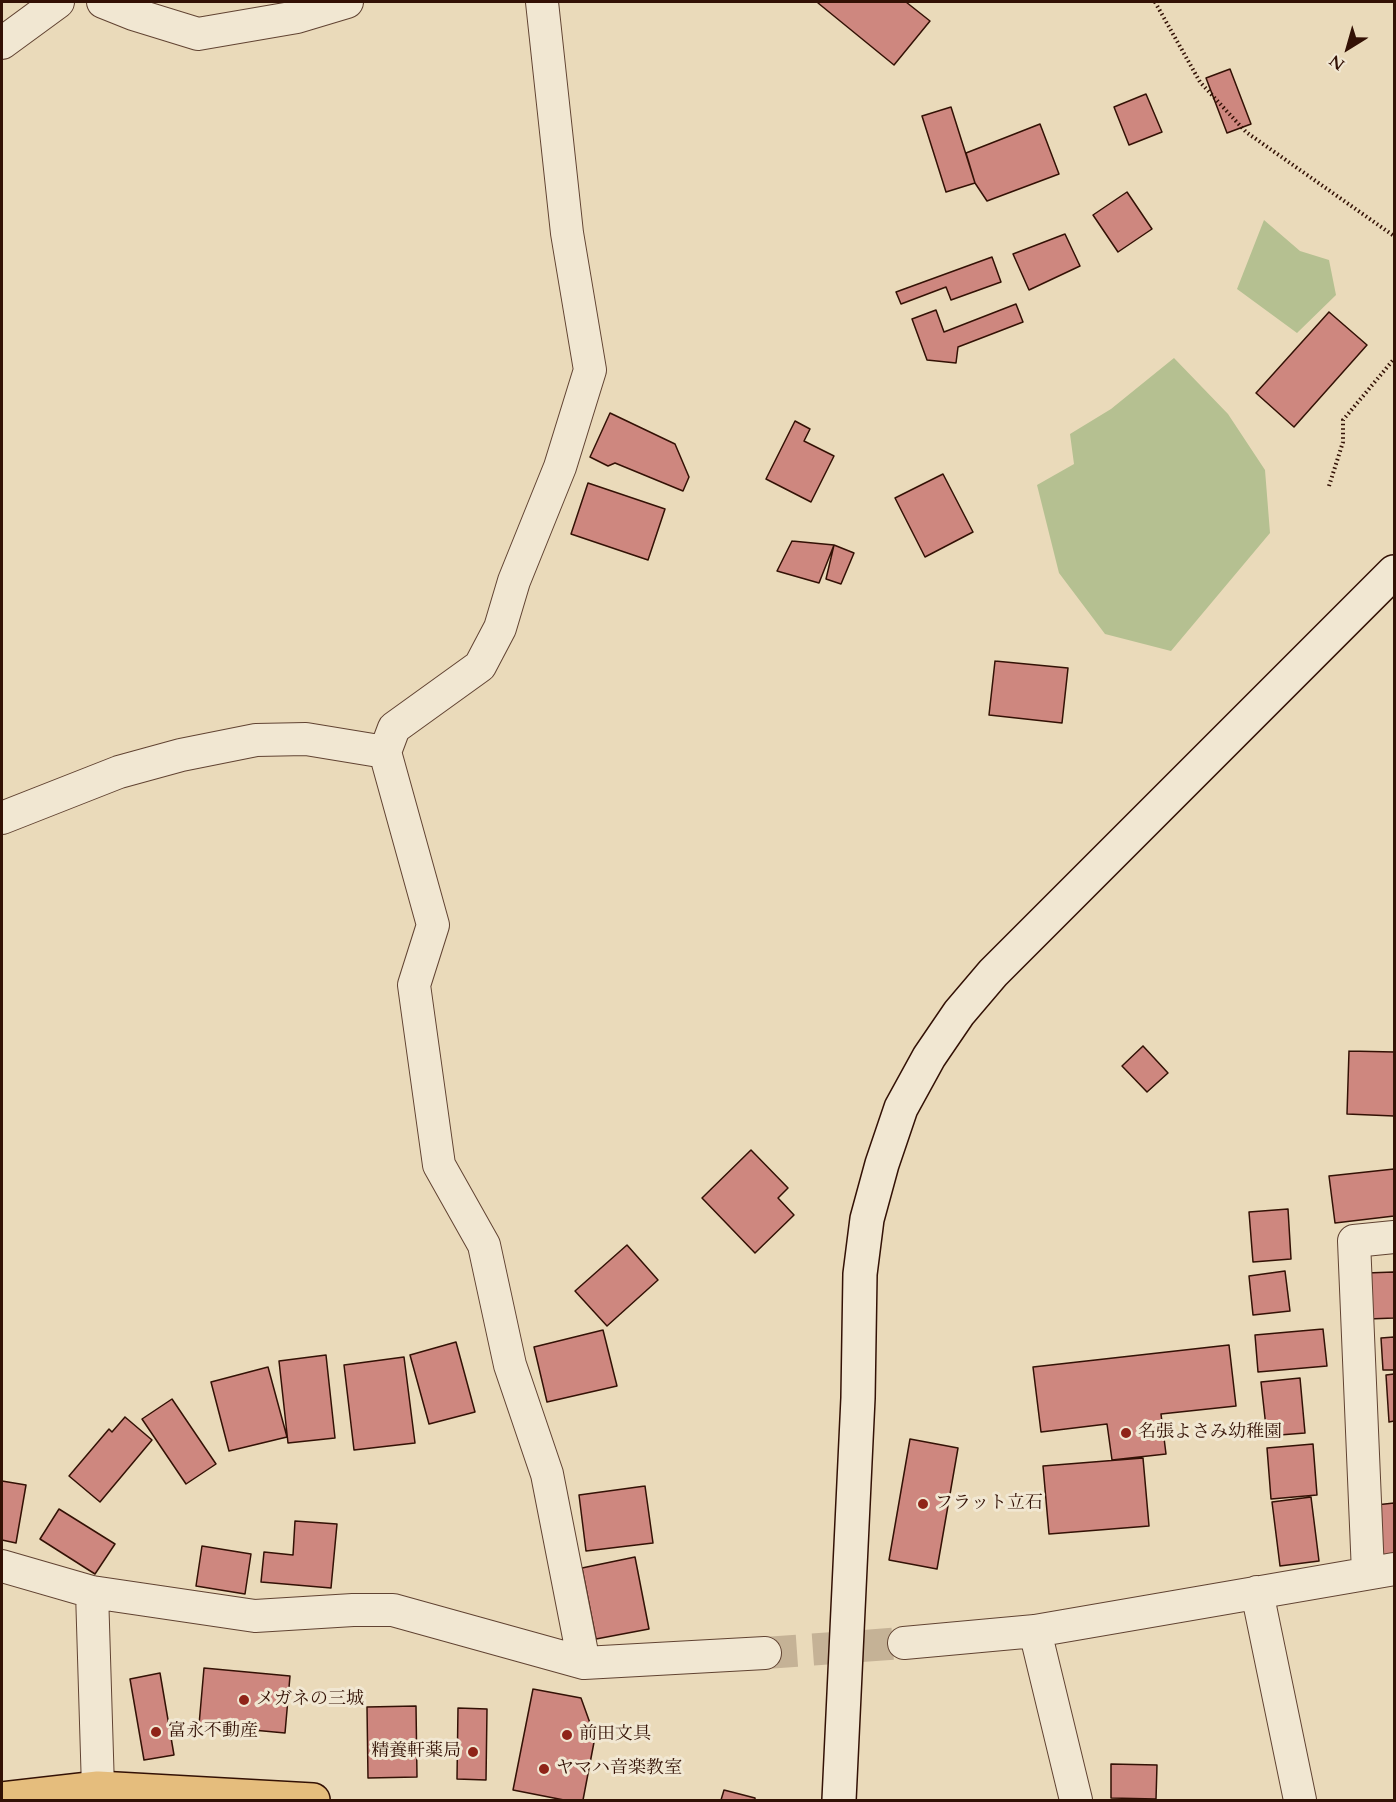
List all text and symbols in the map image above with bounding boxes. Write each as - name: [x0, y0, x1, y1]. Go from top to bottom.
- north arrow: [1318, 18, 1378, 78]
- text: N: [1325, 49, 1349, 75]
- place label: 名張よさみ幼稚園: [1138, 1422, 1282, 1444]
- marker: 名張よさみ幼稚園: [1119, 1426, 1133, 1440]
- place label: フラット立石: [935, 1493, 1043, 1515]
- marker: フラット立石: [916, 1497, 930, 1511]
- place label: メガネの三城: [256, 1689, 364, 1711]
- marker: メガネの三城: [237, 1693, 251, 1707]
- place label: 富永不動産: [168, 1721, 258, 1743]
- place label: 前田文具: [579, 1724, 651, 1746]
- marker: 富永不動産: [149, 1725, 163, 1739]
- marker: 前田文具: [560, 1728, 574, 1742]
- place label: 精養軒薬局: [371, 1741, 461, 1763]
- marker: 精養軒薬局: [466, 1745, 480, 1759]
- place label: ヤマハ音楽教室: [556, 1758, 682, 1780]
- marker: ヤマハ音楽教室: [537, 1762, 551, 1776]

